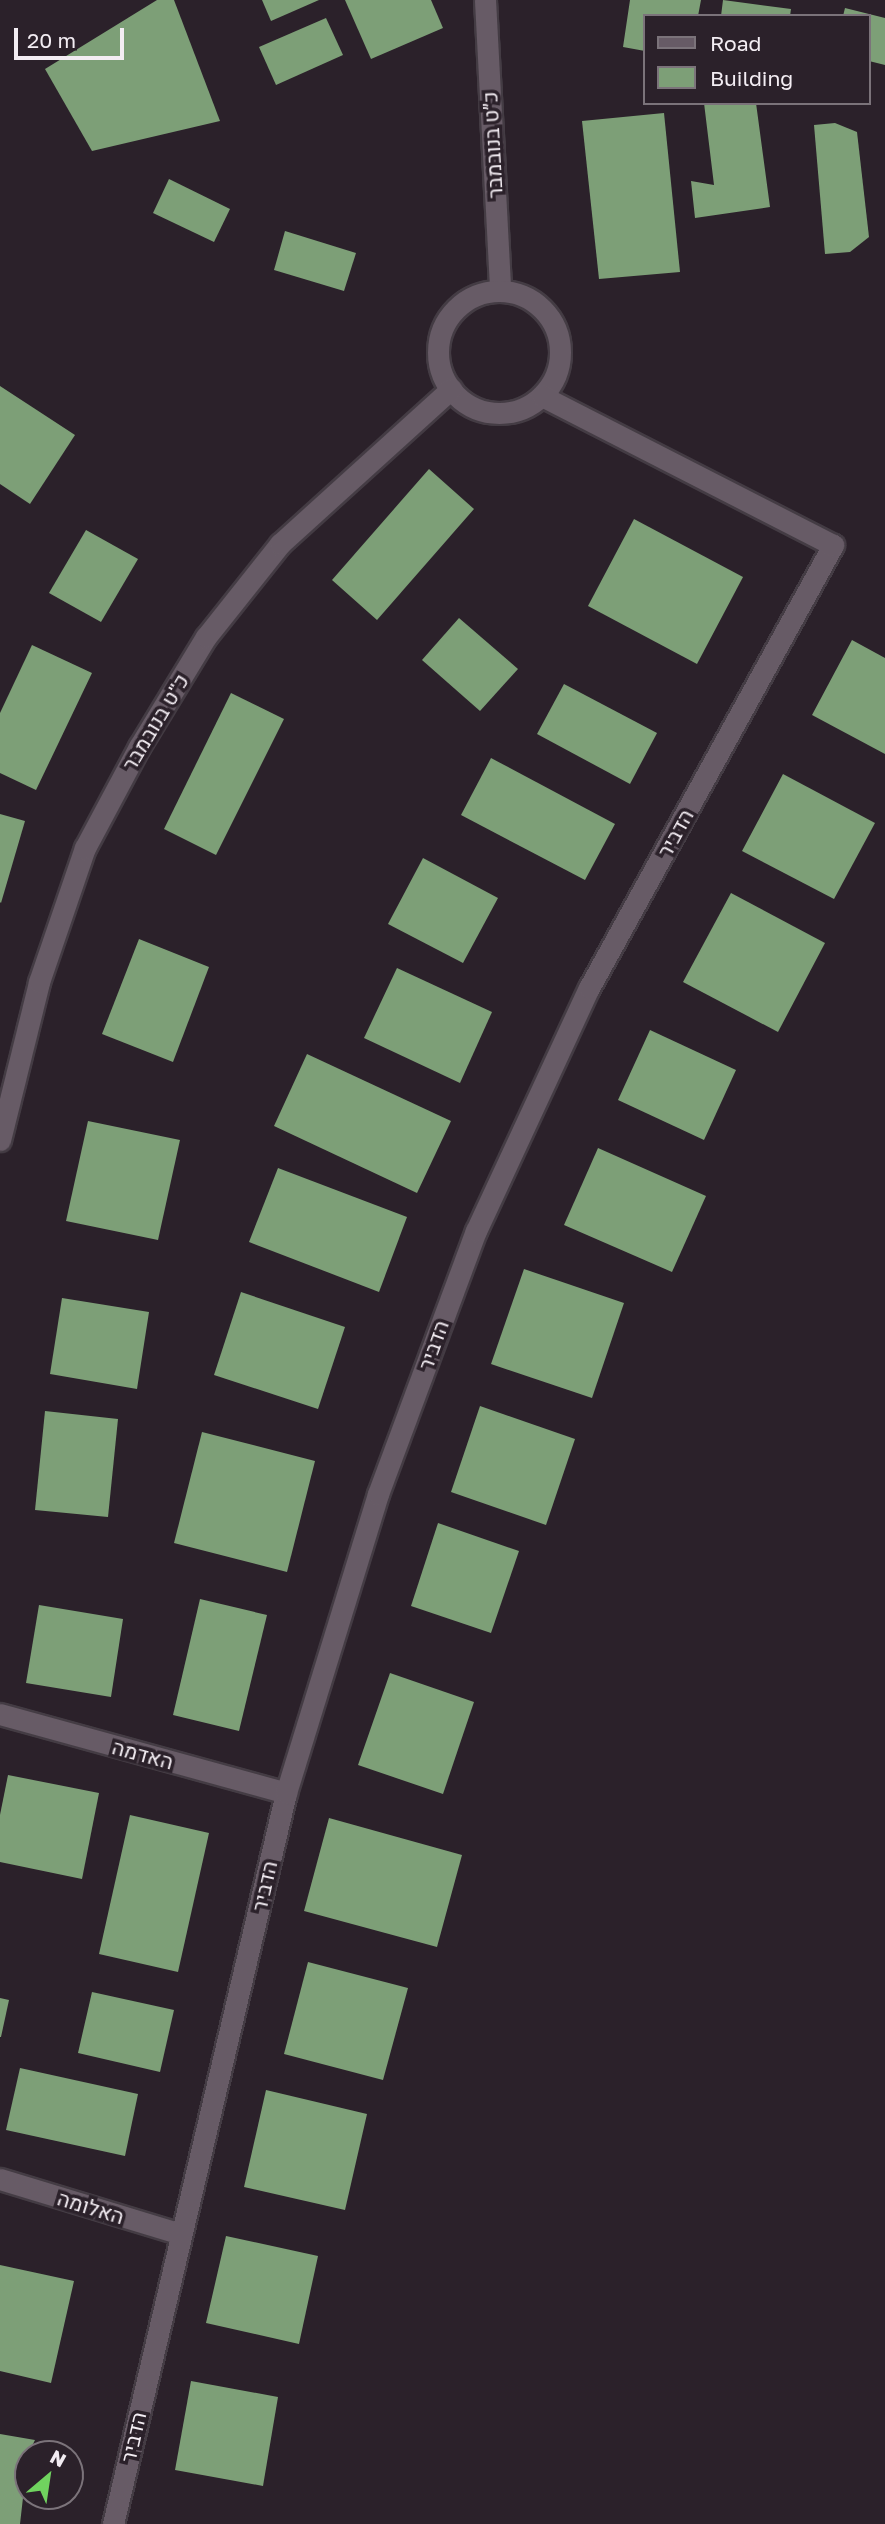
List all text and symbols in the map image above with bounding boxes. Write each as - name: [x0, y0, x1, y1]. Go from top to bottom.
- scale bar: [18, 14, 128, 58]
- legend: [644, 14, 871, 105]
- text: 20 m: [27, 27, 76, 53]
- text: Road: [710, 30, 761, 56]
- text: Building: [710, 65, 793, 91]
- street label: כ״ט בנובמבר: [477, 91, 507, 199]
- street label: כ"ט בנובמבר: [116, 669, 194, 775]
- street label: הדביר: [652, 805, 698, 861]
- street label: הדביר: [412, 1317, 454, 1373]
- street label: האדמה: [110, 1734, 176, 1774]
- street label: הדביר: [246, 1858, 282, 1914]
- street label: האלומה: [55, 2185, 127, 2229]
- street label: הדביר: [115, 2409, 151, 2465]
- north arrow: [14, 2440, 84, 2510]
- text: N: [47, 2444, 70, 2472]

